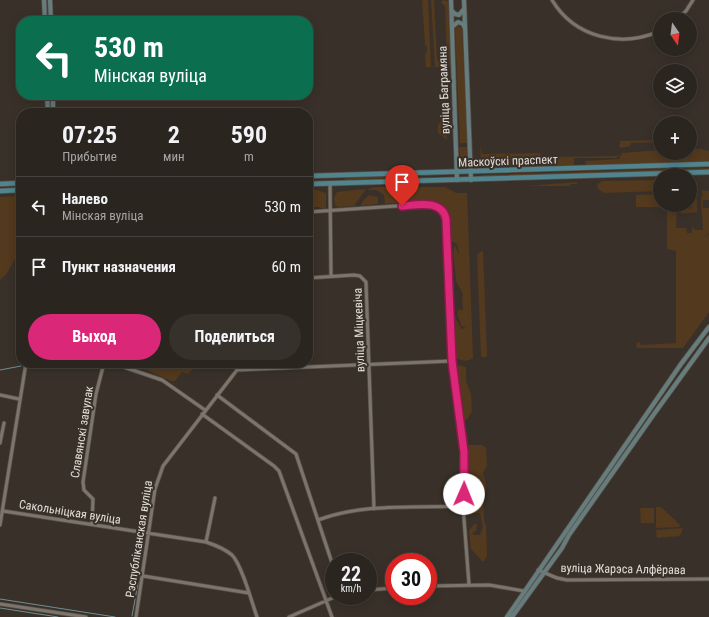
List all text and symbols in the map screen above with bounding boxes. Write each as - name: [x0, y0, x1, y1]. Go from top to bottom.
- north arrow: [653, 12, 697, 56]
- map controls: [653, 12, 697, 212]
- text: 530 m: [94, 31, 164, 64]
- icon: left: [28, 32, 80, 84]
- street label: вуліца Баграмяна: [435, 45, 453, 134]
- button: layers: [653, 64, 697, 108]
- text: Мінская вуліца: [94, 65, 207, 86]
- button: +: [653, 116, 697, 160]
- text: 07:25: [62, 121, 117, 149]
- text: 2: [168, 121, 180, 149]
- text: 590: [231, 121, 267, 149]
- text: Прибытие: [62, 149, 117, 164]
- text: мин: [163, 149, 185, 164]
- text: m: [244, 149, 254, 164]
- street label: Маскоўскі праспект: [458, 152, 558, 170]
- pin: [385, 165, 419, 206]
- button: −: [653, 168, 697, 212]
- icon: arrive: [391, 171, 413, 193]
- text: Налево: [62, 190, 108, 208]
- icon: left: [28, 196, 50, 218]
- text: 530 m: [264, 198, 301, 216]
- text: Мінская вуліца: [62, 208, 143, 223]
- icon: arrive: [28, 256, 50, 278]
- text: Пункт назначения: [62, 258, 176, 276]
- text: 60 m: [271, 258, 301, 276]
- street label: вуліца Міцкевіча: [351, 287, 367, 372]
- button: Выход: [28, 314, 161, 360]
- button: Поделиться: [169, 314, 301, 360]
- street label: Славянскі завулак: [68, 385, 96, 479]
- position arrow: [443, 473, 485, 515]
- street label: Рэспубліканская вуліца: [123, 479, 155, 599]
- street label: Сакольніцкая вуліца: [18, 497, 122, 527]
- speed limit sign: 30: [385, 553, 437, 605]
- street label: вуліца Жарэса Алфёрава: [560, 561, 686, 577]
- text: 22: [341, 562, 361, 586]
- text: km/h: [341, 583, 361, 594]

